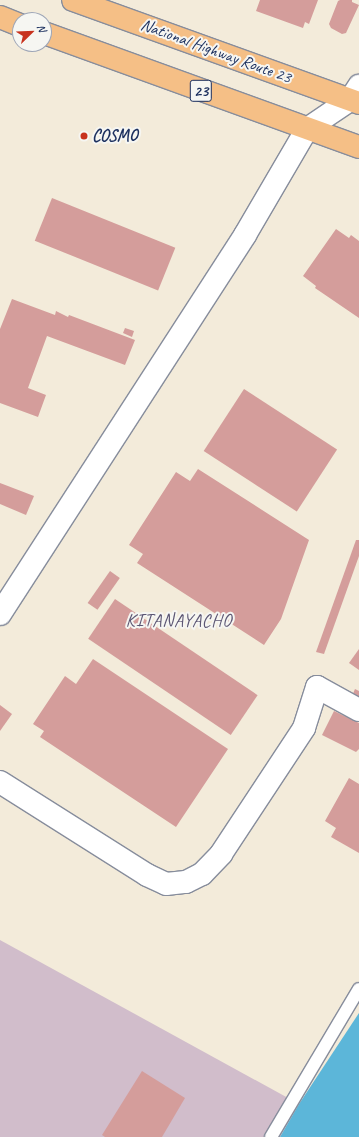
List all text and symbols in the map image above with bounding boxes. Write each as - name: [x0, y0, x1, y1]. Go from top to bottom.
- north arrow: [12, 12, 52, 52]
- street label: National Highway Route 23: [138, 14, 294, 88]
- text: N: [34, 22, 50, 34]
- road number: 23: [189, 77, 213, 105]
- place label: COSMO: [92, 126, 137, 146]
- marker: COSMO: [79, 131, 89, 141]
- district label: KITANAYACHO: [126, 609, 232, 631]

